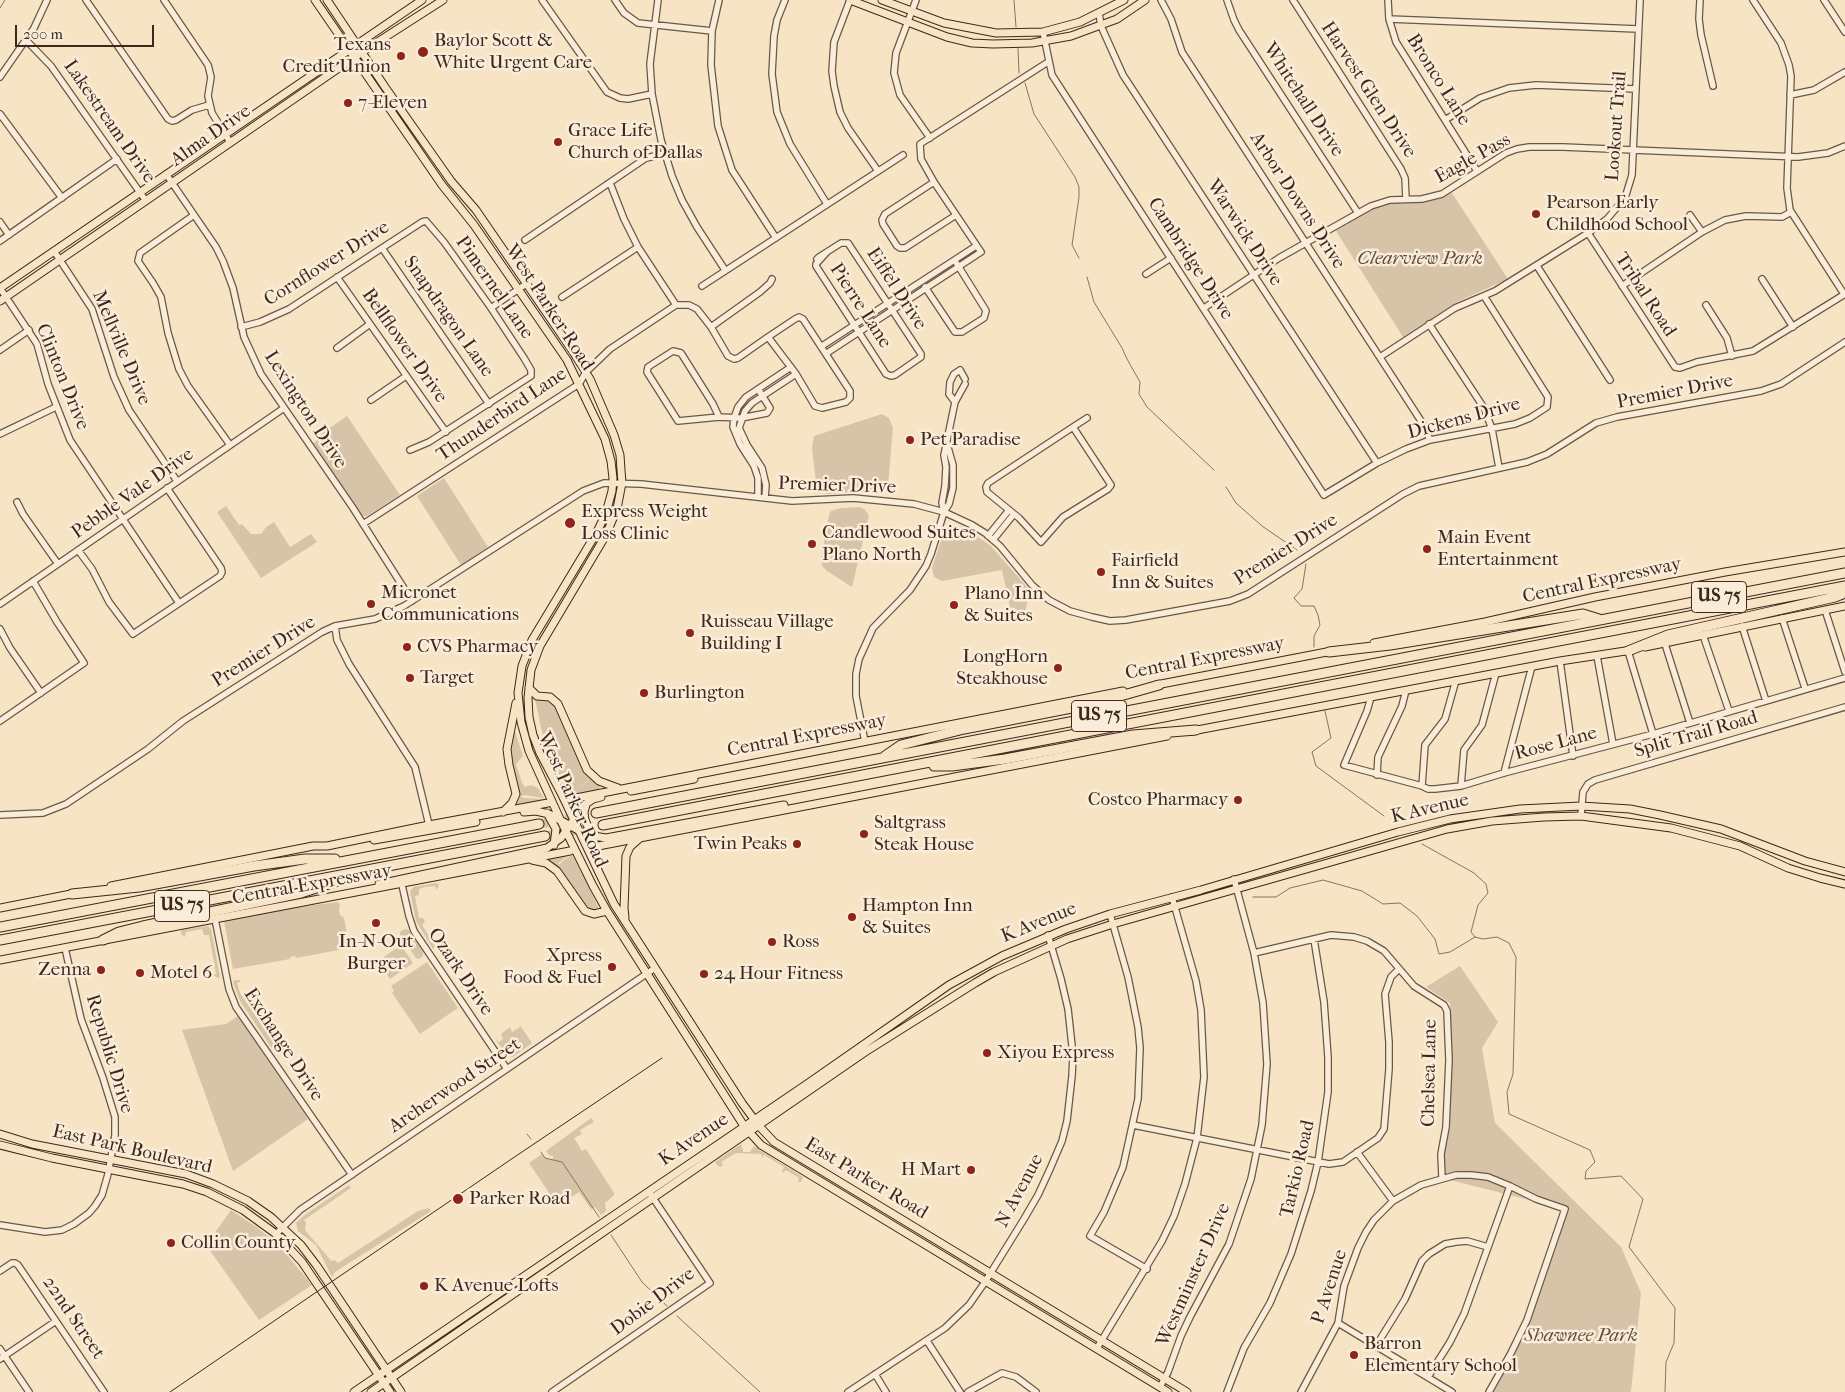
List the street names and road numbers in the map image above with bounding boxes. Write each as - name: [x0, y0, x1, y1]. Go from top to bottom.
- street label: Harvest Glen Drive: [1315, 18, 1421, 162]
- street label: Bronco Lane: [1401, 30, 1475, 130]
- street label: Whitehall Drive: [1258, 39, 1348, 161]
- street label: Lakestream Drive: [58, 56, 160, 188]
- street label: Lookout Trail: [1602, 70, 1632, 182]
- street label: Alma Drive: [167, 100, 255, 172]
- street label: Arbor Downs Drive: [1244, 128, 1350, 274]
- street label: Eagle Pass: [1431, 129, 1515, 189]
- street label: Warwick Drive: [1201, 175, 1287, 291]
- street label: Cambridge Drive: [1142, 194, 1238, 324]
- street label: Cornflower Drive: [260, 216, 394, 312]
- street label: Pimernel Lane: [450, 232, 538, 344]
- street label: West Parker Road: [500, 241, 598, 375]
- street label: Eiffel Drive: [861, 244, 931, 334]
- street label: Tribal Road: [1609, 249, 1681, 341]
- street label: Snapdragon Lane: [398, 252, 498, 382]
- street label: Pierre Lane: [824, 259, 896, 353]
- street label: Bellflower Drive: [356, 285, 452, 407]
- street label: Mellville Drive: [87, 287, 155, 409]
- street label: Clinton Drive: [30, 321, 94, 433]
- street label: Lexington Drive: [259, 347, 351, 473]
- street label: Thunderbird Lane: [433, 363, 571, 467]
- street label: Premier Drive: [1615, 370, 1735, 414]
- street label: Dickens Drive: [1405, 393, 1523, 445]
- street label: Pebble Vale Drive: [68, 443, 198, 545]
- street label: Premier Drive: [778, 473, 896, 499]
- street label: Premier Drive: [1230, 509, 1342, 591]
- street label: Central Expressway: [1521, 553, 1683, 609]
- road number: US 75: [1692, 582, 1746, 612]
- street label: Premier Drive: [208, 611, 320, 693]
- street label: Central Expressway: [1123, 632, 1287, 686]
- road number: US 75: [1072, 700, 1126, 731]
- street label: Split Trail Road: [1632, 707, 1760, 763]
- street label: Central Expressway: [725, 709, 889, 763]
- street label: Rose Lane: [1512, 722, 1600, 766]
- street label: West Parker Road: [532, 729, 612, 871]
- street label: K Avenue: [1389, 789, 1471, 829]
- street label: Central Expressway: [230, 860, 394, 910]
- road number: US 75: [154, 890, 210, 921]
- street label: K Avenue: [998, 898, 1080, 948]
- street label: Ozark Drive: [422, 924, 498, 1020]
- street label: Exchange Drive: [238, 984, 328, 1106]
- street label: Republic Drive: [80, 992, 138, 1116]
- street label: Chelsea Lane: [1418, 1019, 1442, 1127]
- street label: Archerwood Street: [385, 1033, 525, 1139]
- street label: K Avenue: [655, 1108, 733, 1172]
- street label: Tarkio Road: [1276, 1118, 1320, 1220]
- street label: East Park Boulevard: [50, 1121, 214, 1179]
- street label: East Parker Road: [800, 1133, 932, 1225]
- street label: N Avenue: [991, 1150, 1049, 1232]
- street label: Westminster Drive: [1152, 1200, 1236, 1350]
- street label: P Avenue: [1307, 1247, 1353, 1327]
- street label: Dobie Drive: [607, 1263, 699, 1341]
- street label: 22nd Street: [37, 1272, 109, 1364]

